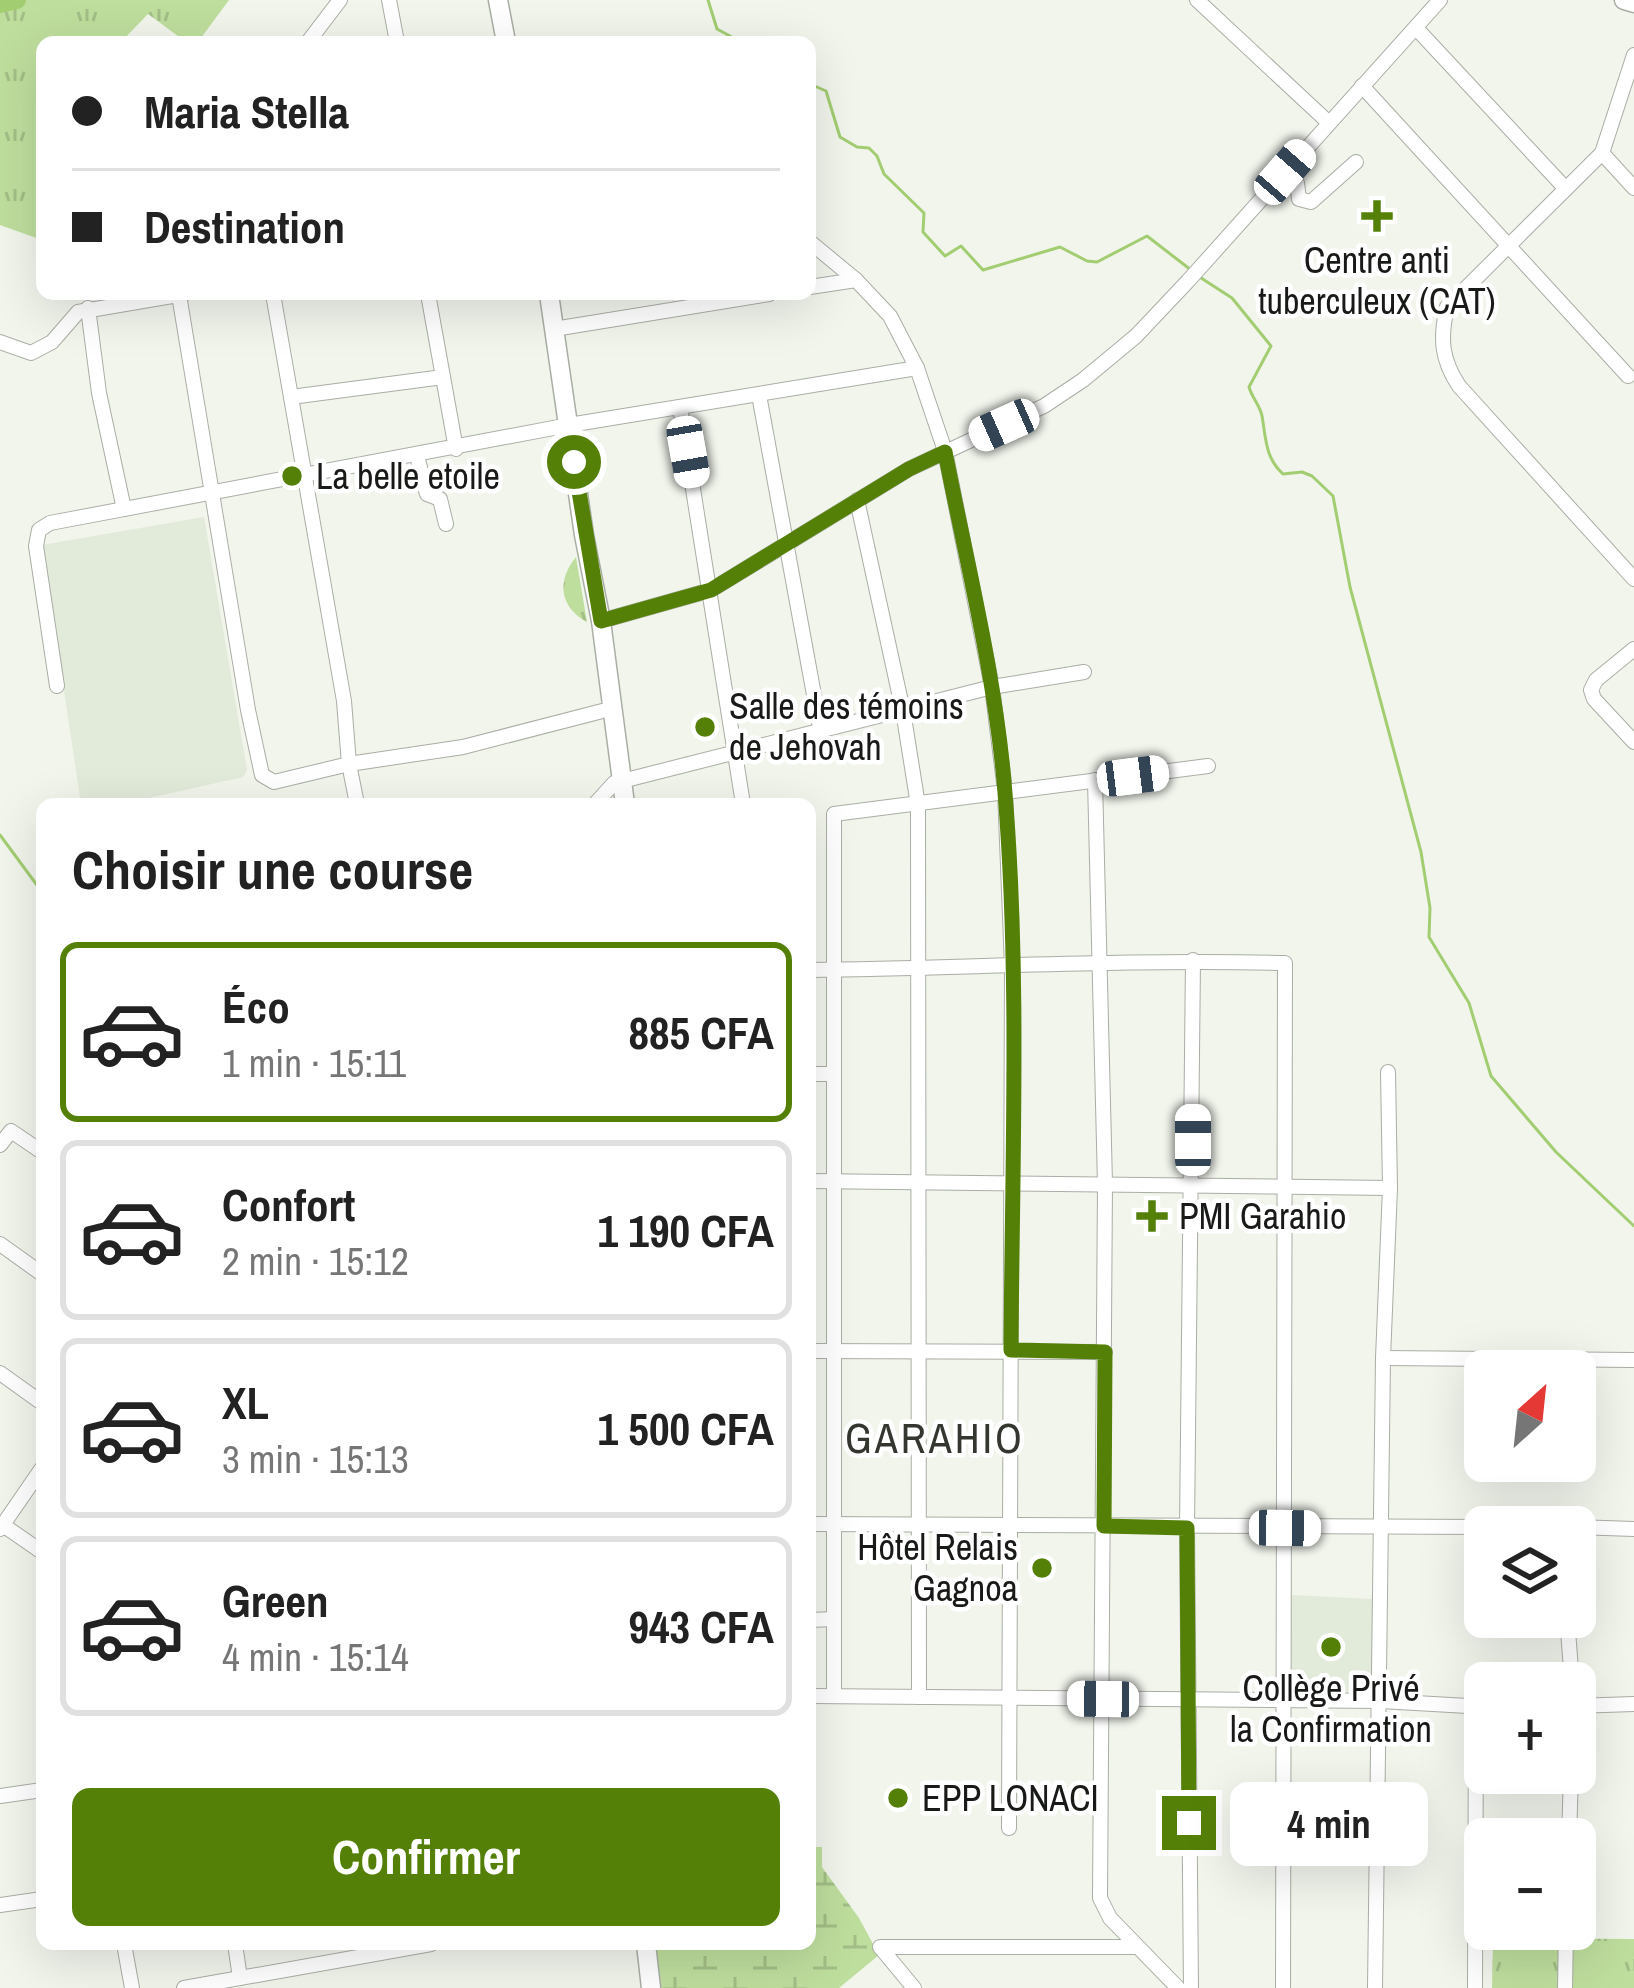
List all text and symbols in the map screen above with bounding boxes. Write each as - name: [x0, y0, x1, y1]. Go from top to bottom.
- text: Maria Stella: [144, 81, 349, 142]
- car: [1248, 133, 1322, 211]
- text: Destination: [144, 196, 345, 257]
- marker: Centre anti tuberculeux (CAT): [1361, 200, 1393, 232]
- place label: Centre anti tuberculeux (CAT): [1258, 236, 1496, 325]
- car: [964, 394, 1044, 456]
- car: [664, 413, 712, 491]
- route start: [547, 435, 601, 489]
- place label: La belle etoile: [316, 452, 500, 500]
- marker: La belle etoile: [279, 463, 305, 489]
- place label: Salle des témoins de Jehovah: [729, 682, 964, 771]
- marker: Salle des témoins de Jehovah: [692, 714, 718, 740]
- car: [1095, 754, 1171, 798]
- text: Choisir une course: [72, 833, 473, 906]
- text: Éco: [222, 976, 290, 1037]
- icon: car: [78, 978, 186, 1086]
- text: 885 CFA: [628, 1002, 774, 1063]
- text: 1 min · 15:11: [222, 1037, 406, 1089]
- car: [1175, 1104, 1211, 1176]
- text: Confort: [222, 1174, 355, 1235]
- icon: car: [78, 1176, 186, 1284]
- place label: PMI Garahio: [1179, 1192, 1346, 1240]
- text: 1 190 CFA: [598, 1200, 774, 1261]
- marker: PMI Garahio: [1136, 1200, 1168, 1232]
- text: 2 min · 15:12: [222, 1235, 409, 1287]
- north arrow: [1464, 1350, 1596, 1482]
- map controls: [1464, 1350, 1596, 1950]
- text: XL: [222, 1372, 269, 1433]
- icon: car: [78, 1374, 186, 1482]
- text: 1 500 CFA: [598, 1398, 774, 1459]
- district label: GARAHIO: [845, 1410, 1025, 1466]
- text: 3 min · 15:13: [222, 1433, 409, 1485]
- button: layers: [1464, 1506, 1596, 1638]
- car: [1249, 1509, 1321, 1547]
- place label: Hôtel Relais Gagnoa: [857, 1523, 1018, 1612]
- marker: Hôtel Relais Gagnoa: [1029, 1555, 1055, 1581]
- text: Green: [222, 1570, 329, 1631]
- icon: car: [78, 1572, 186, 1680]
- text: 943 CFA: [628, 1596, 774, 1657]
- text: 4 min · 15:14: [222, 1631, 409, 1683]
- marker: Collège Privé la Confirmation: [1318, 1634, 1344, 1660]
- button: +: [1464, 1662, 1596, 1794]
- place label: Collège Privé la Confirmation: [1230, 1664, 1432, 1753]
- car: [1067, 1680, 1139, 1718]
- place label: EPP LONACI: [922, 1774, 1099, 1822]
- callout: 4 min: [1231, 1781, 1429, 1865]
- marker: EPP LONACI: [885, 1785, 911, 1811]
- button: Confirmer: [72, 1788, 780, 1926]
- route end: [1162, 1796, 1216, 1850]
- text: 4 min: [1287, 1798, 1371, 1850]
- button: −: [1464, 1818, 1596, 1950]

